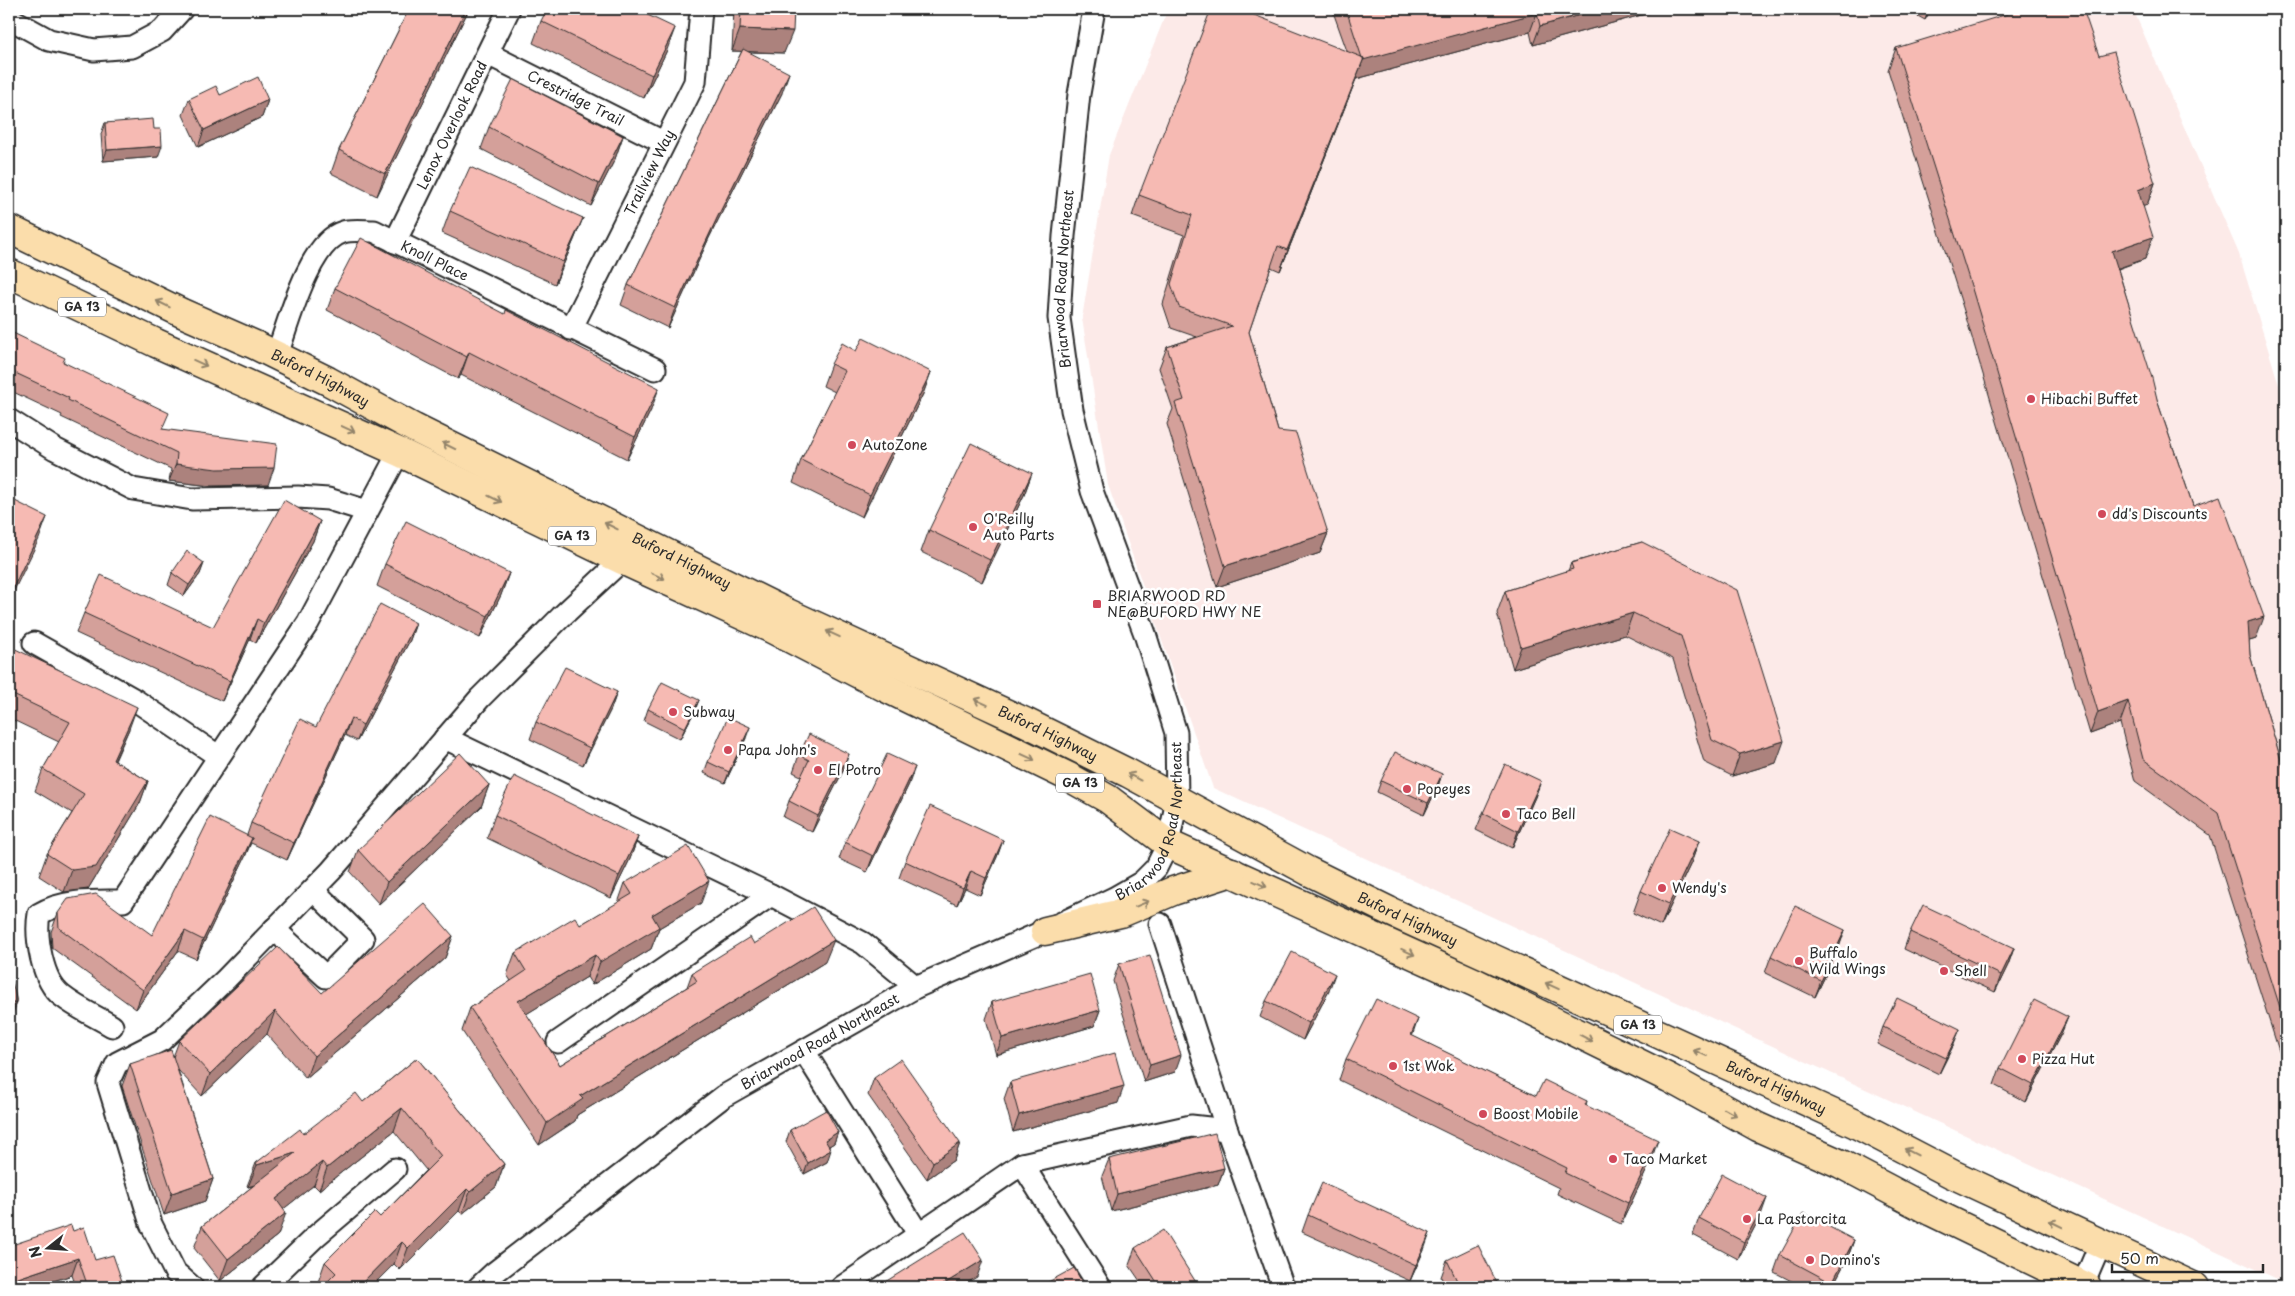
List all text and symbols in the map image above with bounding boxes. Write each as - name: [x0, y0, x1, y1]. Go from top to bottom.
- street label: Lenox Overlook Road: [411, 57, 492, 193]
- street label: Crestridge Trail: [524, 64, 628, 131]
- street label: Trailview Way: [619, 126, 680, 219]
- street label: Briarwood Road Northeast: [1048, 188, 1079, 370]
- street label: Knoll Place: [397, 235, 472, 286]
- road number: GA 13: [58, 298, 106, 316]
- one-way arrow: [156, 299, 171, 308]
- street label: Buford Highway: [267, 343, 373, 412]
- one-way arrow: [192, 358, 207, 368]
- place label: Hibachi Buffet: [2041, 388, 2138, 409]
- marker: Hibachi Buffet: [2025, 393, 2037, 405]
- one-way arrow: [340, 425, 355, 435]
- place label: AutoZone: [862, 434, 928, 455]
- marker: AutoZone: [846, 439, 858, 451]
- one-way arrow: [442, 441, 457, 451]
- one-way arrow: [487, 495, 502, 504]
- place label: dd's Discounts: [2112, 503, 2208, 524]
- place label: O'Reilly Auto Parts: [983, 508, 1055, 545]
- marker: dd's Discounts: [2096, 508, 2108, 520]
- one-way arrow: [604, 521, 619, 530]
- marker: O'Reilly Auto Parts: [967, 521, 979, 533]
- road number: GA 13: [548, 526, 596, 546]
- street label: Buford Highway: [629, 527, 735, 594]
- one-way arrow: [650, 572, 665, 582]
- place label: BRIARWOOD RD NE@BUFORD HWY NE: [1107, 585, 1262, 622]
- marker: BRIARWOOD RD NE@BUFORD HWY NE: [1091, 598, 1103, 610]
- one-way arrow: [826, 629, 841, 638]
- one-way arrow: [974, 696, 989, 706]
- street label: Buford Highway: [995, 700, 1101, 766]
- place label: Subway: [683, 701, 735, 722]
- marker: Subway: [667, 706, 679, 718]
- place label: Papa John's: [738, 739, 816, 760]
- street label: Briarwood Road Northeast: [1111, 741, 1187, 905]
- marker: Papa John's: [722, 744, 734, 756]
- one-way arrow: [1021, 753, 1036, 763]
- place label: El Potro: [828, 759, 881, 780]
- marker: El Potro: [812, 764, 824, 776]
- one-way arrow: [1127, 772, 1142, 782]
- road number: GA 13: [1056, 774, 1104, 792]
- place label: Popeyes: [1417, 778, 1470, 799]
- marker: Popeyes: [1401, 783, 1413, 795]
- place label: Taco Bell: [1516, 803, 1576, 824]
- marker: Taco Bell: [1500, 808, 1512, 820]
- place label: Wendy's: [1672, 877, 1727, 898]
- one-way arrow: [1252, 880, 1267, 890]
- marker: Wendy's: [1656, 882, 1668, 894]
- street label: Buford Highway: [1354, 886, 1461, 951]
- one-way arrow: [1134, 898, 1149, 908]
- place label: Buffalo Wild Wings: [1809, 942, 1886, 979]
- one-way arrow: [1400, 948, 1415, 958]
- marker: Buffalo Wild Wings: [1793, 955, 1805, 967]
- place label: Shell: [1954, 960, 1987, 981]
- marker: Shell: [1938, 965, 1950, 977]
- one-way arrow: [1545, 980, 1560, 990]
- street label: Briarwood Road Northeast: [737, 988, 903, 1094]
- road number: GA 13: [1614, 1016, 1662, 1034]
- one-way arrow: [1578, 1033, 1593, 1043]
- one-way arrow: [1693, 1047, 1708, 1057]
- place label: Pizza Hut: [2032, 1048, 2095, 1069]
- marker: Pizza Hut: [2016, 1053, 2028, 1065]
- place label: 1st Wok: [1403, 1055, 1455, 1076]
- street label: Buford Highway: [1722, 1055, 1830, 1119]
- marker: 1st Wok: [1387, 1060, 1399, 1072]
- place label: Boost Mobile: [1493, 1103, 1579, 1124]
- one-way arrow: [1723, 1107, 1737, 1117]
- marker: Boost Mobile: [1477, 1108, 1489, 1120]
- one-way arrow: [1903, 1147, 1918, 1157]
- place label: Taco Market: [1623, 1148, 1707, 1169]
- marker: Taco Market: [1607, 1153, 1619, 1165]
- place label: La Pastorcita: [1757, 1208, 1847, 1229]
- marker: La Pastorcita: [1741, 1213, 1753, 1225]
- one-way arrow: [2049, 1218, 2064, 1228]
- north arrow: [22, 1224, 72, 1274]
- scale bar: [2112, 1241, 2264, 1273]
- text: N: [23, 1244, 47, 1260]
- text: 50 m: [2120, 1246, 2159, 1269]
- place label: Domino's: [1820, 1249, 1880, 1270]
- marker: Domino's: [1804, 1254, 1816, 1266]

